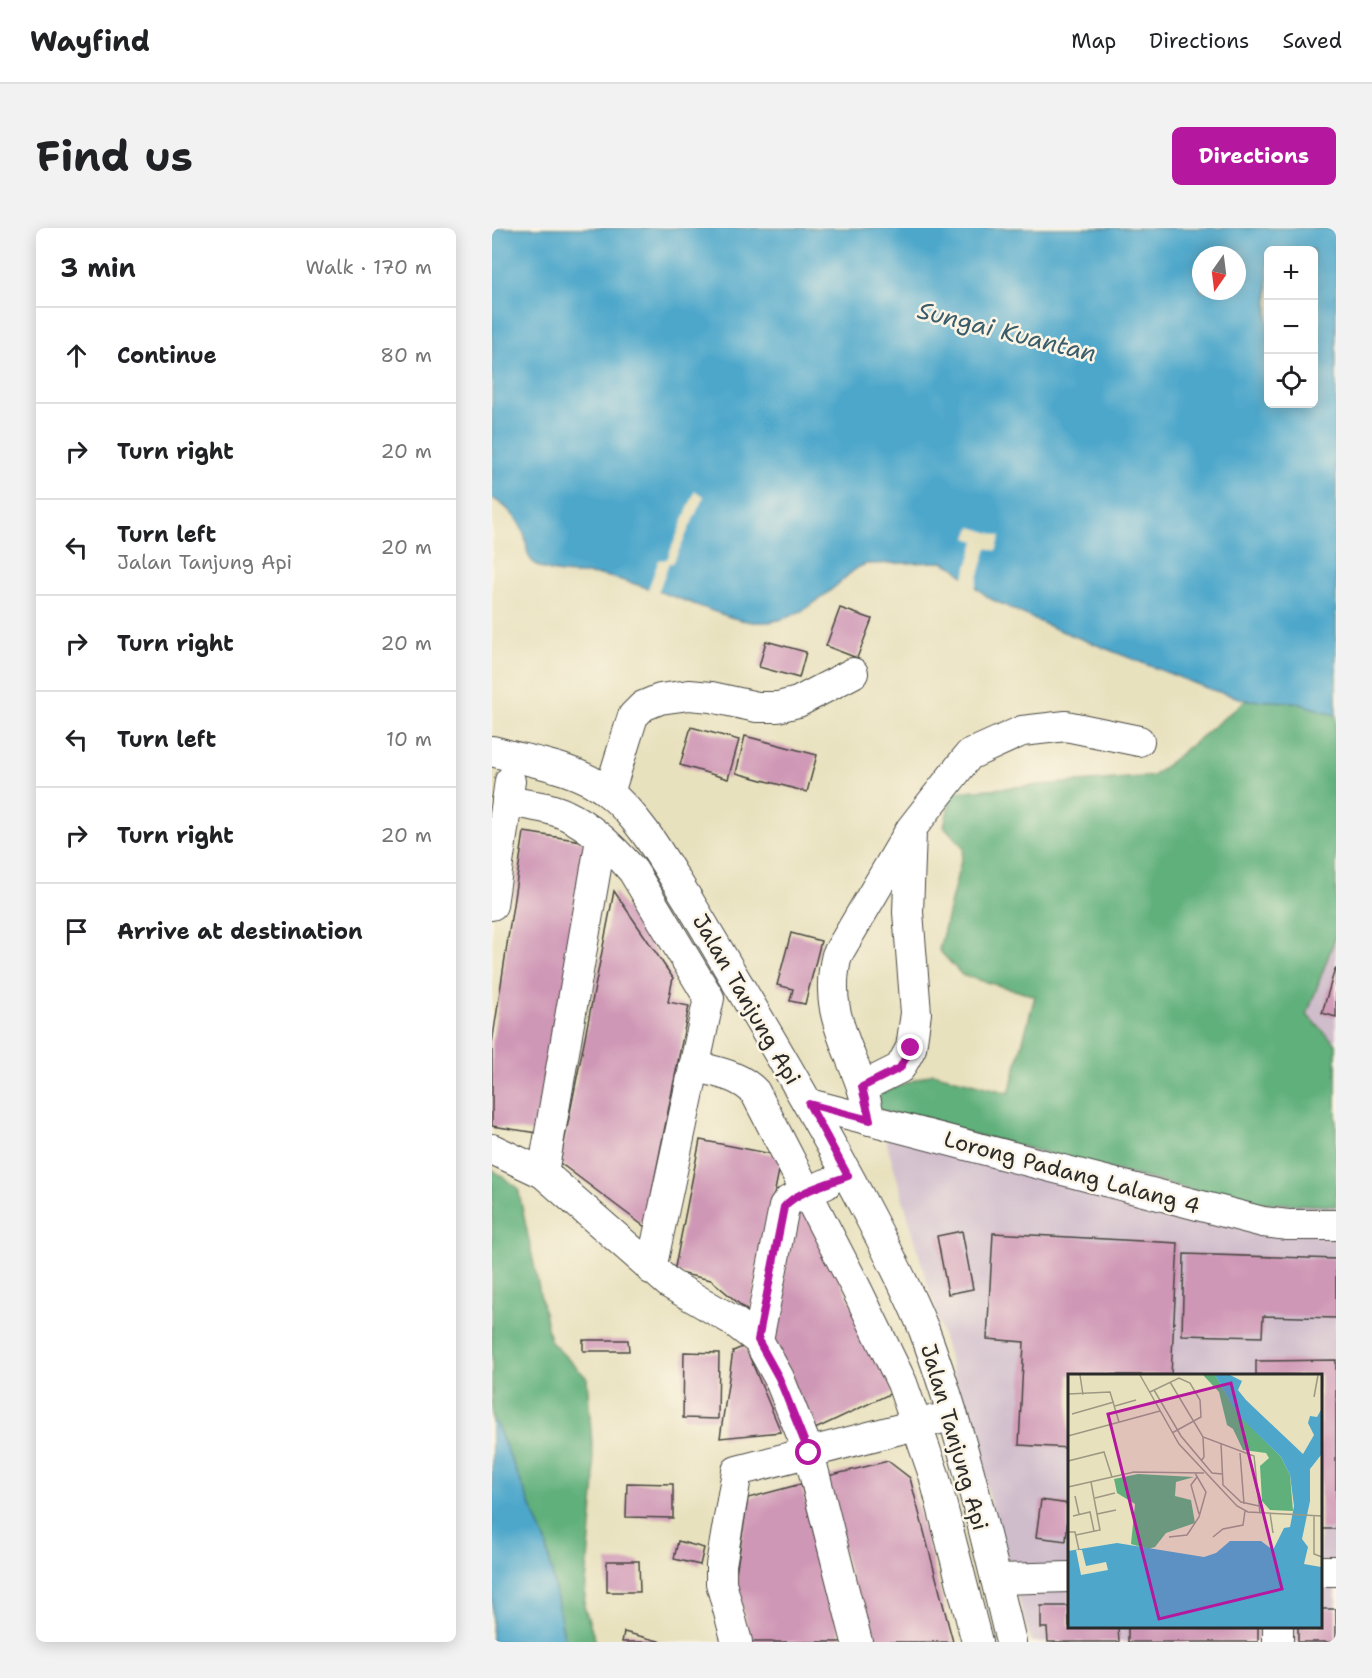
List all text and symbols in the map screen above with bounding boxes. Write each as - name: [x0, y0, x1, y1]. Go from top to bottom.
- text: Wayfind: [30, 22, 150, 60]
- text: Map: [1071, 27, 1116, 55]
- text: Directions: [1149, 27, 1249, 55]
- text: Saved: [1282, 27, 1342, 55]
- button: Directions: [1172, 127, 1336, 185]
- text: Find us: [36, 128, 193, 184]
- north arrow: [1192, 246, 1246, 300]
- map controls: [1264, 246, 1318, 408]
- button: +: [1264, 246, 1318, 300]
- text: 3 min: [60, 250, 136, 285]
- text: Walk · 170 m: [306, 254, 432, 280]
- water label: Sungai Kuantan: [914, 294, 1100, 370]
- button: −: [1264, 300, 1318, 354]
- icon: ahead: [60, 339, 93, 372]
- text: Continue: [117, 341, 217, 370]
- text: 80 m: [380, 342, 432, 368]
- button: locate: [1264, 354, 1318, 408]
- icon: right: [60, 435, 93, 468]
- text: Turn right: [117, 437, 234, 466]
- text: 20 m: [381, 438, 432, 464]
- text: Turn left: [117, 520, 216, 549]
- icon: left: [60, 531, 93, 564]
- text: 20 m: [381, 534, 432, 560]
- text: Jalan Tanjung Api: [117, 549, 292, 575]
- icon: right: [60, 627, 93, 660]
- text: Turn right: [117, 629, 234, 658]
- text: 20 m: [381, 630, 432, 656]
- icon: left: [60, 723, 93, 756]
- text: Turn left: [117, 725, 216, 754]
- text: 10 m: [386, 726, 432, 752]
- icon: right: [60, 819, 93, 852]
- text: Turn right: [117, 821, 234, 850]
- text: 20 m: [381, 822, 432, 848]
- street label: Jalan Tanjung Api: [686, 909, 807, 1090]
- icon: arrive: [60, 915, 93, 948]
- text: Arrive at destination: [117, 917, 363, 946]
- route end: [897, 1034, 923, 1060]
- street label: Lorong Padang Lalang 4: [941, 1124, 1203, 1221]
- street label: Jalan Tanjung Api: [914, 1340, 995, 1534]
- inset map: [1068, 1374, 1321, 1627]
- route start: [795, 1439, 821, 1465]

